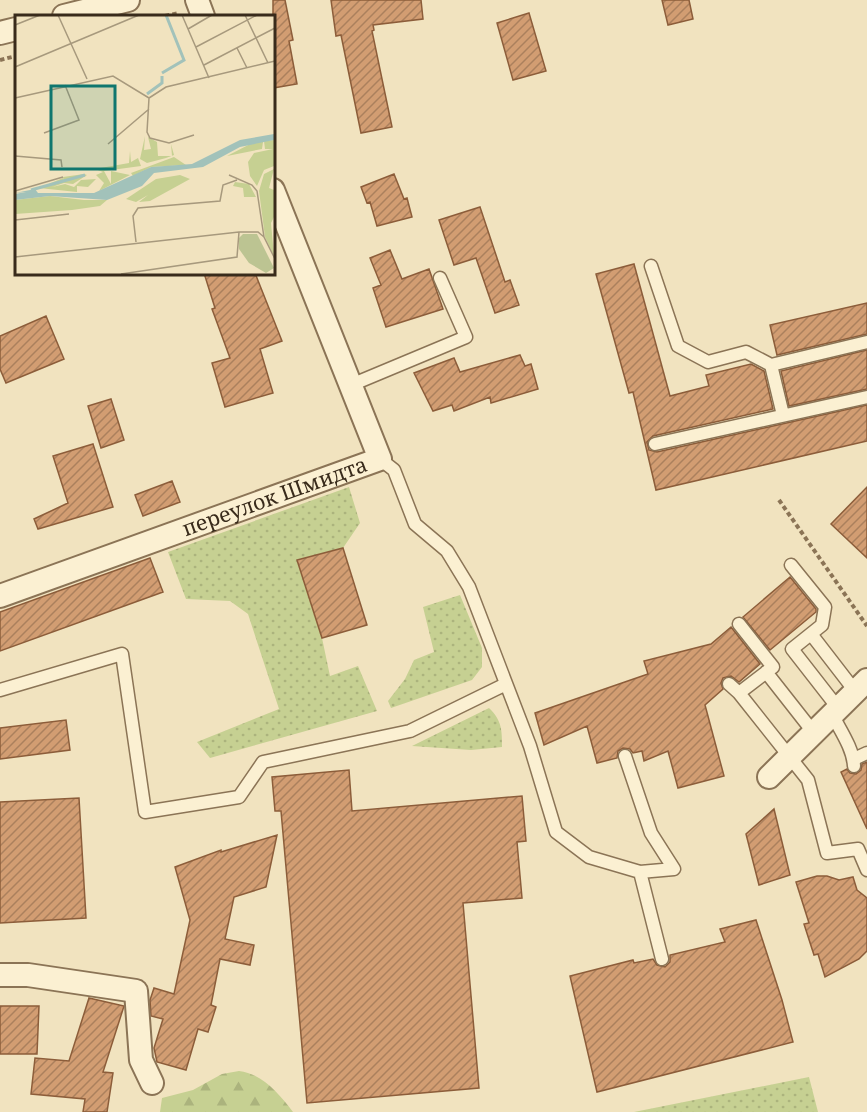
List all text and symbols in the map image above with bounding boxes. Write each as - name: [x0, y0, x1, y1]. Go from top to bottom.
- inset map: [15, 15, 274, 274]
- street label: переулок Шмидта: [178, 450, 371, 542]

